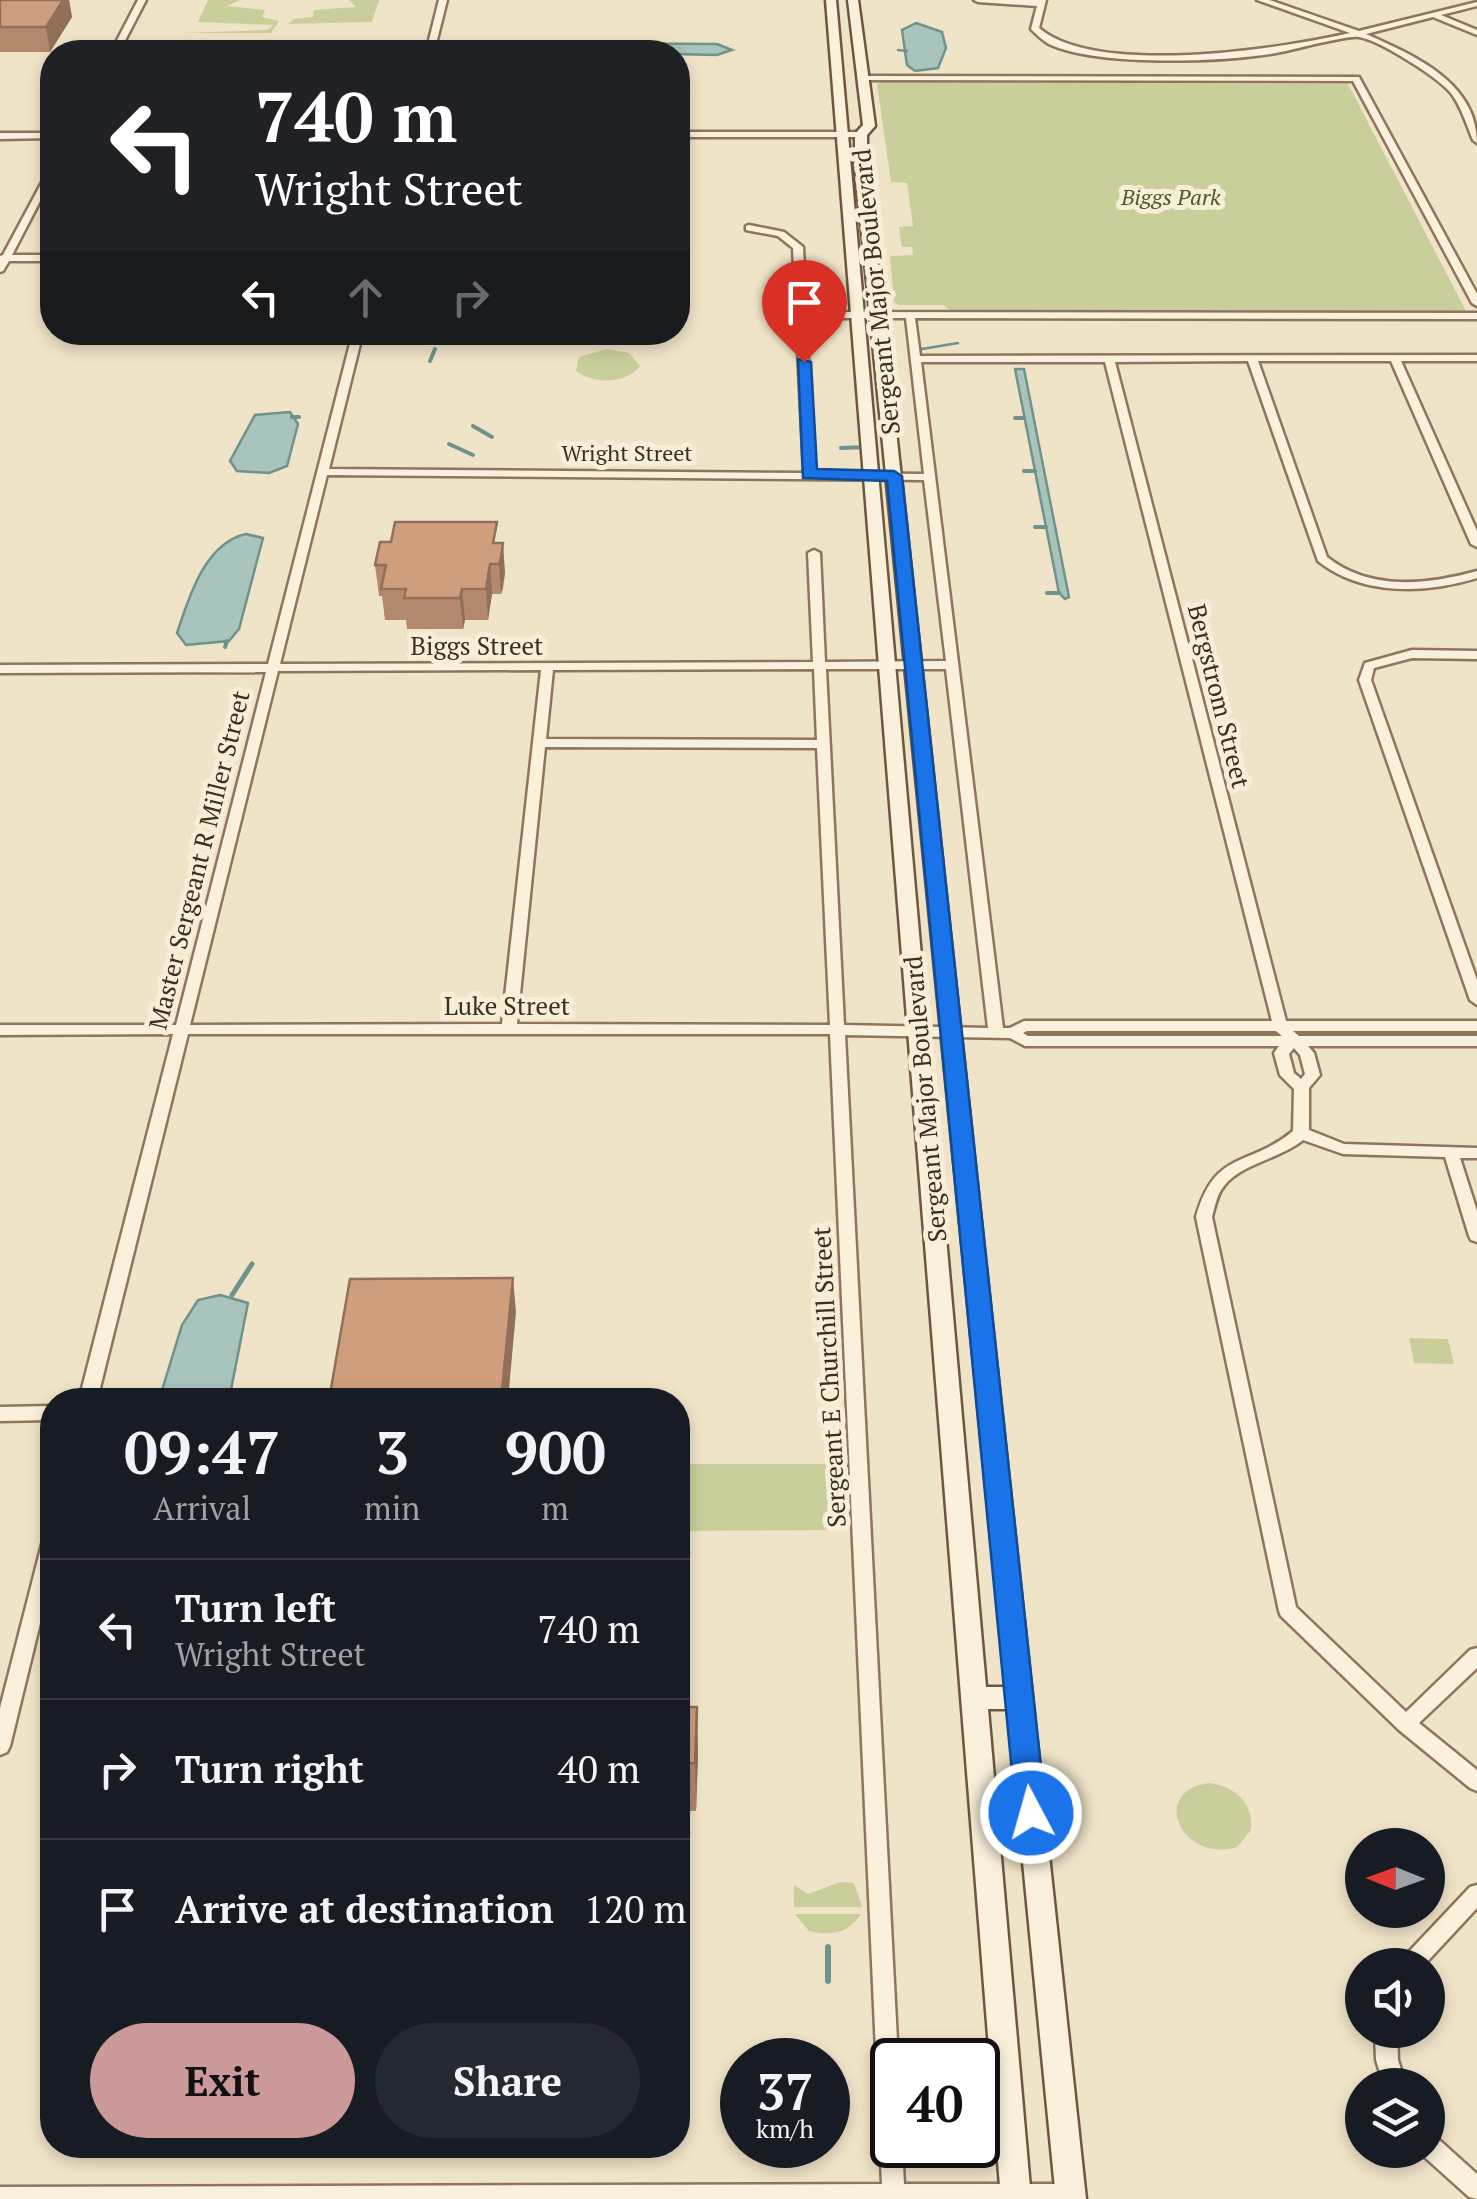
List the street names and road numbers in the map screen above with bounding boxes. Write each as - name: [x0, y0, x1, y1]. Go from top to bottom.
- street label: Sergeant Major Boulevard: [844, 147, 907, 437]
- street label: Wright Street: [562, 438, 692, 467]
- street label: Bergstrom Street: [1181, 600, 1258, 791]
- street label: Biggs Street: [411, 629, 543, 662]
- street label: Master Sergeant R Miller Street: [140, 687, 257, 1033]
- street label: Sergeant Major Boulevard: [896, 954, 953, 1243]
- street label: Luke Street: [444, 989, 570, 1022]
- street label: Sergeant E Churchill Street: [804, 1226, 853, 1528]

